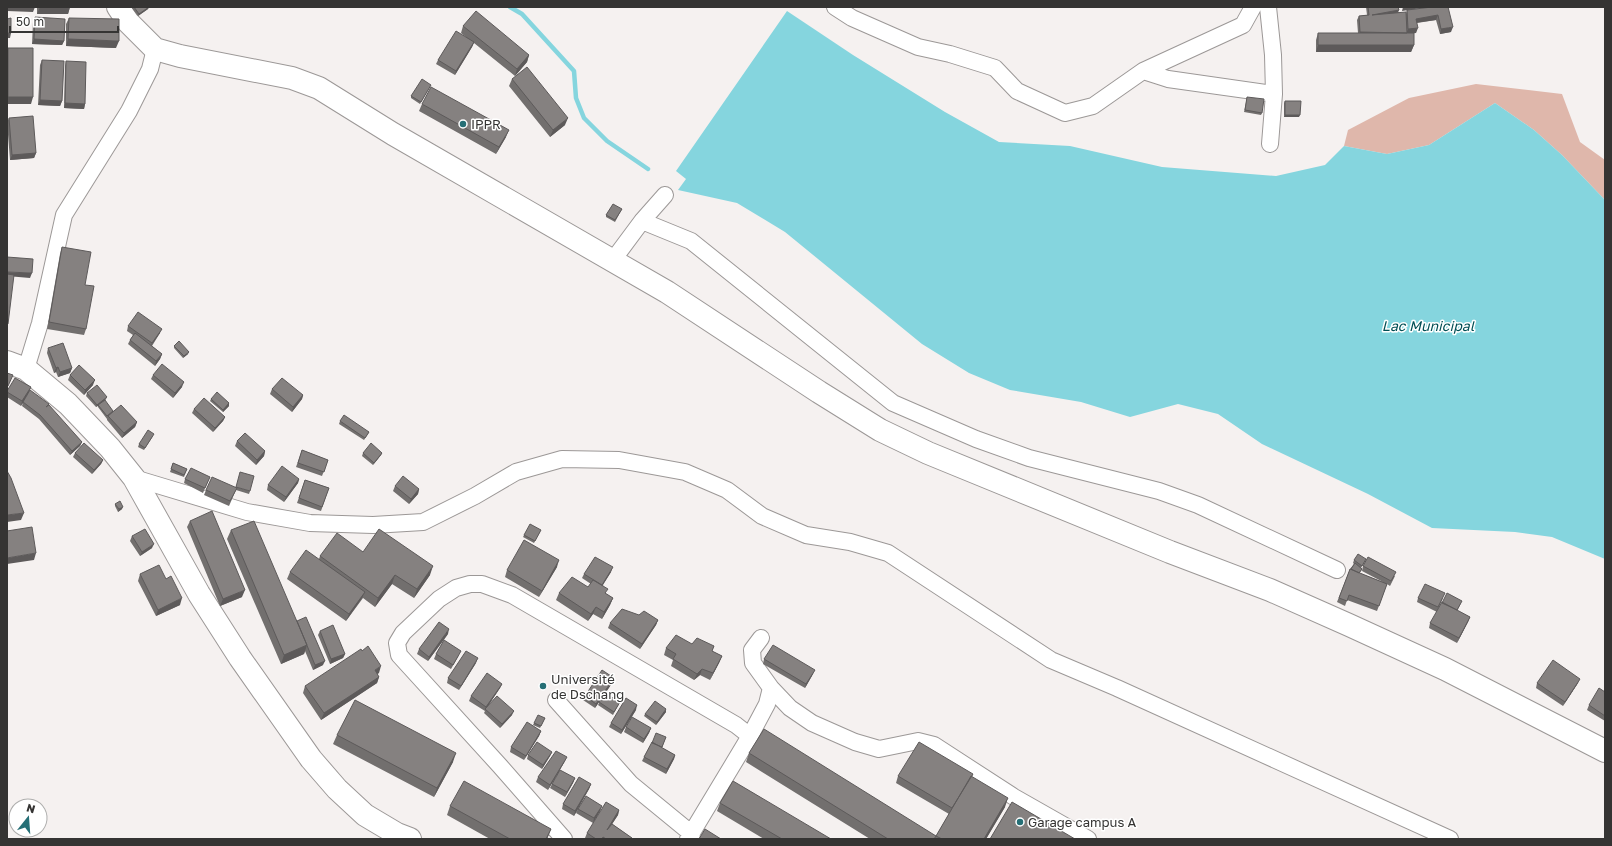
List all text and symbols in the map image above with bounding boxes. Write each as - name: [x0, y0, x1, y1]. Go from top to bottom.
- scale bar: [10, 8, 118, 34]
- text: 50 m: [16, 14, 44, 29]
- place label: IPPR: [471, 116, 501, 132]
- marker: IPPR: [458, 119, 468, 129]
- water label: Lac Municipal: [1382, 317, 1475, 334]
- place label: Université de Dschang: [551, 671, 624, 702]
- marker: Université de Dschang: [538, 681, 548, 691]
- north arrow: [8, 798, 48, 838]
- text: N: [25, 801, 37, 815]
- place label: Garage campus A: [1028, 814, 1137, 830]
- marker: Garage campus A: [1015, 817, 1025, 827]

